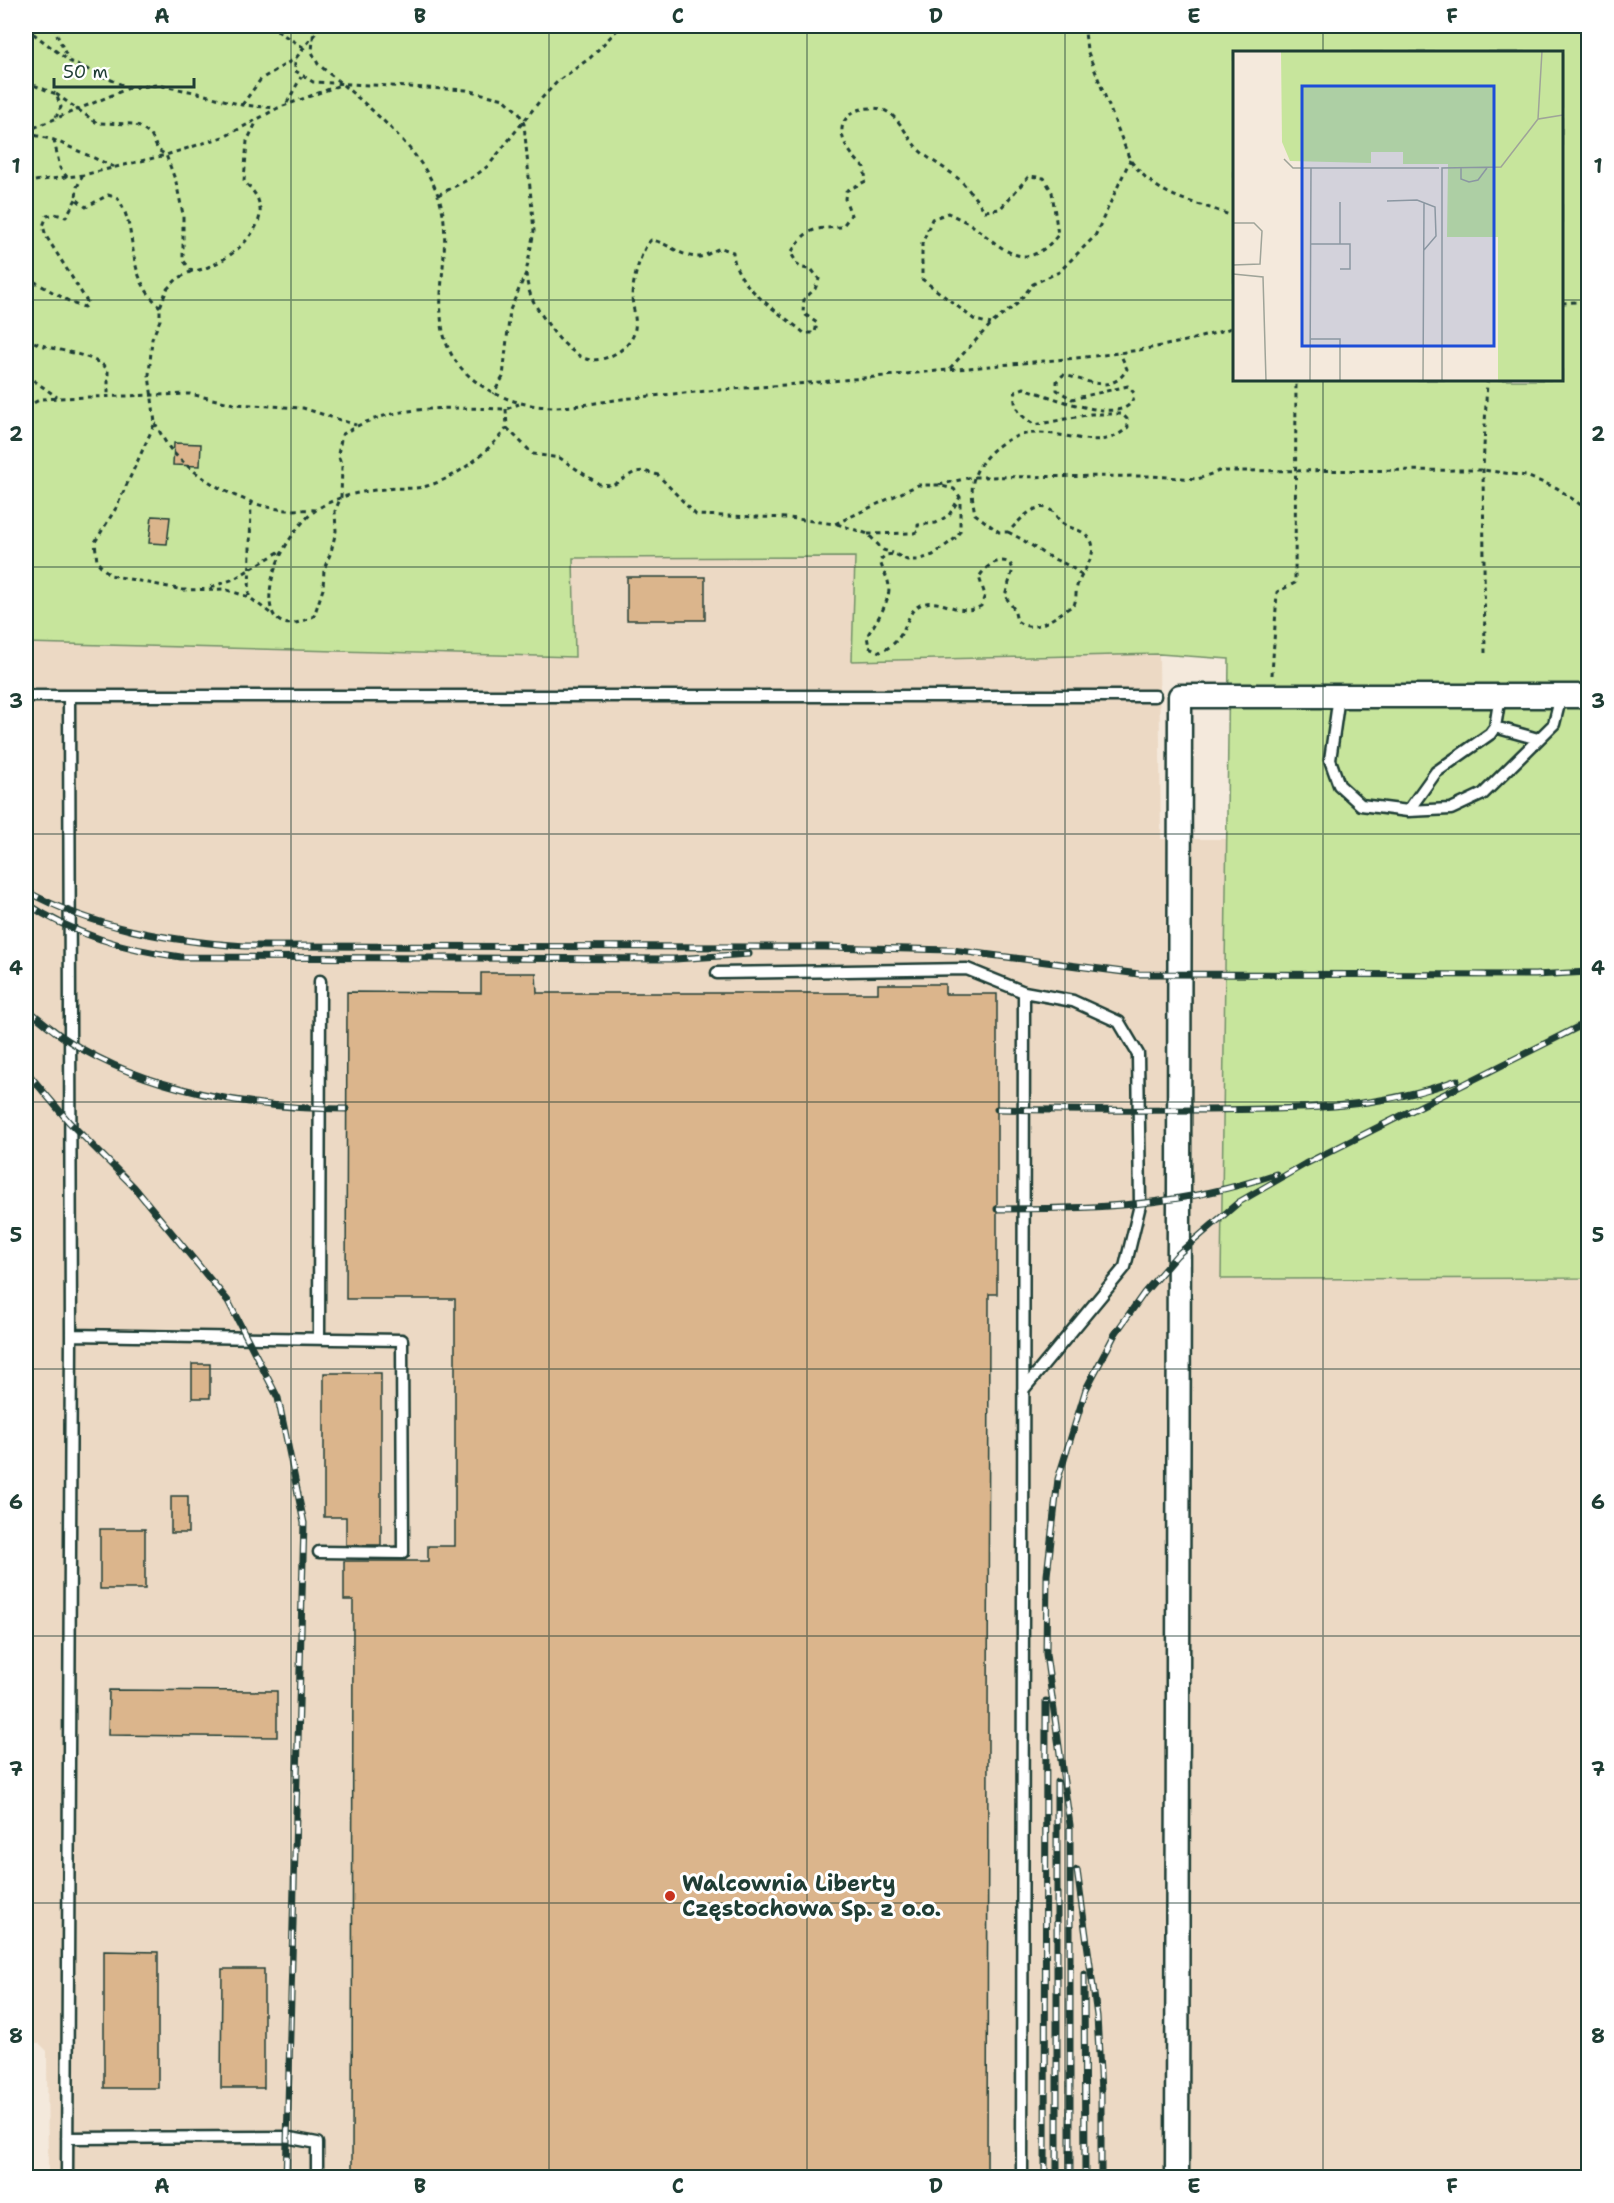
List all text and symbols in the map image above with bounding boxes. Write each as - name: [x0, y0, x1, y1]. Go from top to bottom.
- text: A: [154, 3, 170, 29]
- text: B: [414, 3, 426, 29]
- text: C: [672, 3, 684, 29]
- text: D: [929, 3, 943, 29]
- text: E: [1187, 3, 1201, 29]
- text: F: [1446, 3, 1458, 29]
- scale bar: [54, 51, 194, 89]
- inset map: [1233, 51, 1563, 381]
- text: 50 m: [63, 60, 108, 84]
- text: 1: [11, 153, 21, 179]
- text: 1: [1593, 153, 1603, 179]
- text: 2: [9, 421, 23, 447]
- text: 2: [1591, 421, 1605, 447]
- text: 3: [9, 688, 23, 714]
- text: 3: [1591, 688, 1605, 714]
- text: 4: [9, 955, 23, 981]
- text: 4: [1591, 955, 1605, 981]
- text: 5: [10, 1222, 22, 1248]
- text: 5: [1592, 1222, 1604, 1248]
- text: 6: [9, 1489, 23, 1515]
- text: 6: [1591, 1489, 1605, 1515]
- text: 7: [9, 1756, 23, 1782]
- text: 7: [1591, 1756, 1605, 1782]
- place label: Walcownia Liberty Częstochowa Sp. z o.o.: [682, 1869, 941, 1923]
- marker: Walcownia Liberty Częstochowa Sp. z o.o.: [663, 1889, 677, 1903]
- text: 8: [9, 2023, 23, 2049]
- text: 8: [1591, 2023, 1605, 2049]
- text: A: [154, 2173, 170, 2199]
- text: B: [414, 2173, 426, 2199]
- text: C: [672, 2173, 684, 2199]
- text: D: [929, 2173, 943, 2199]
- text: E: [1187, 2173, 1201, 2199]
- text: F: [1446, 2173, 1458, 2199]

